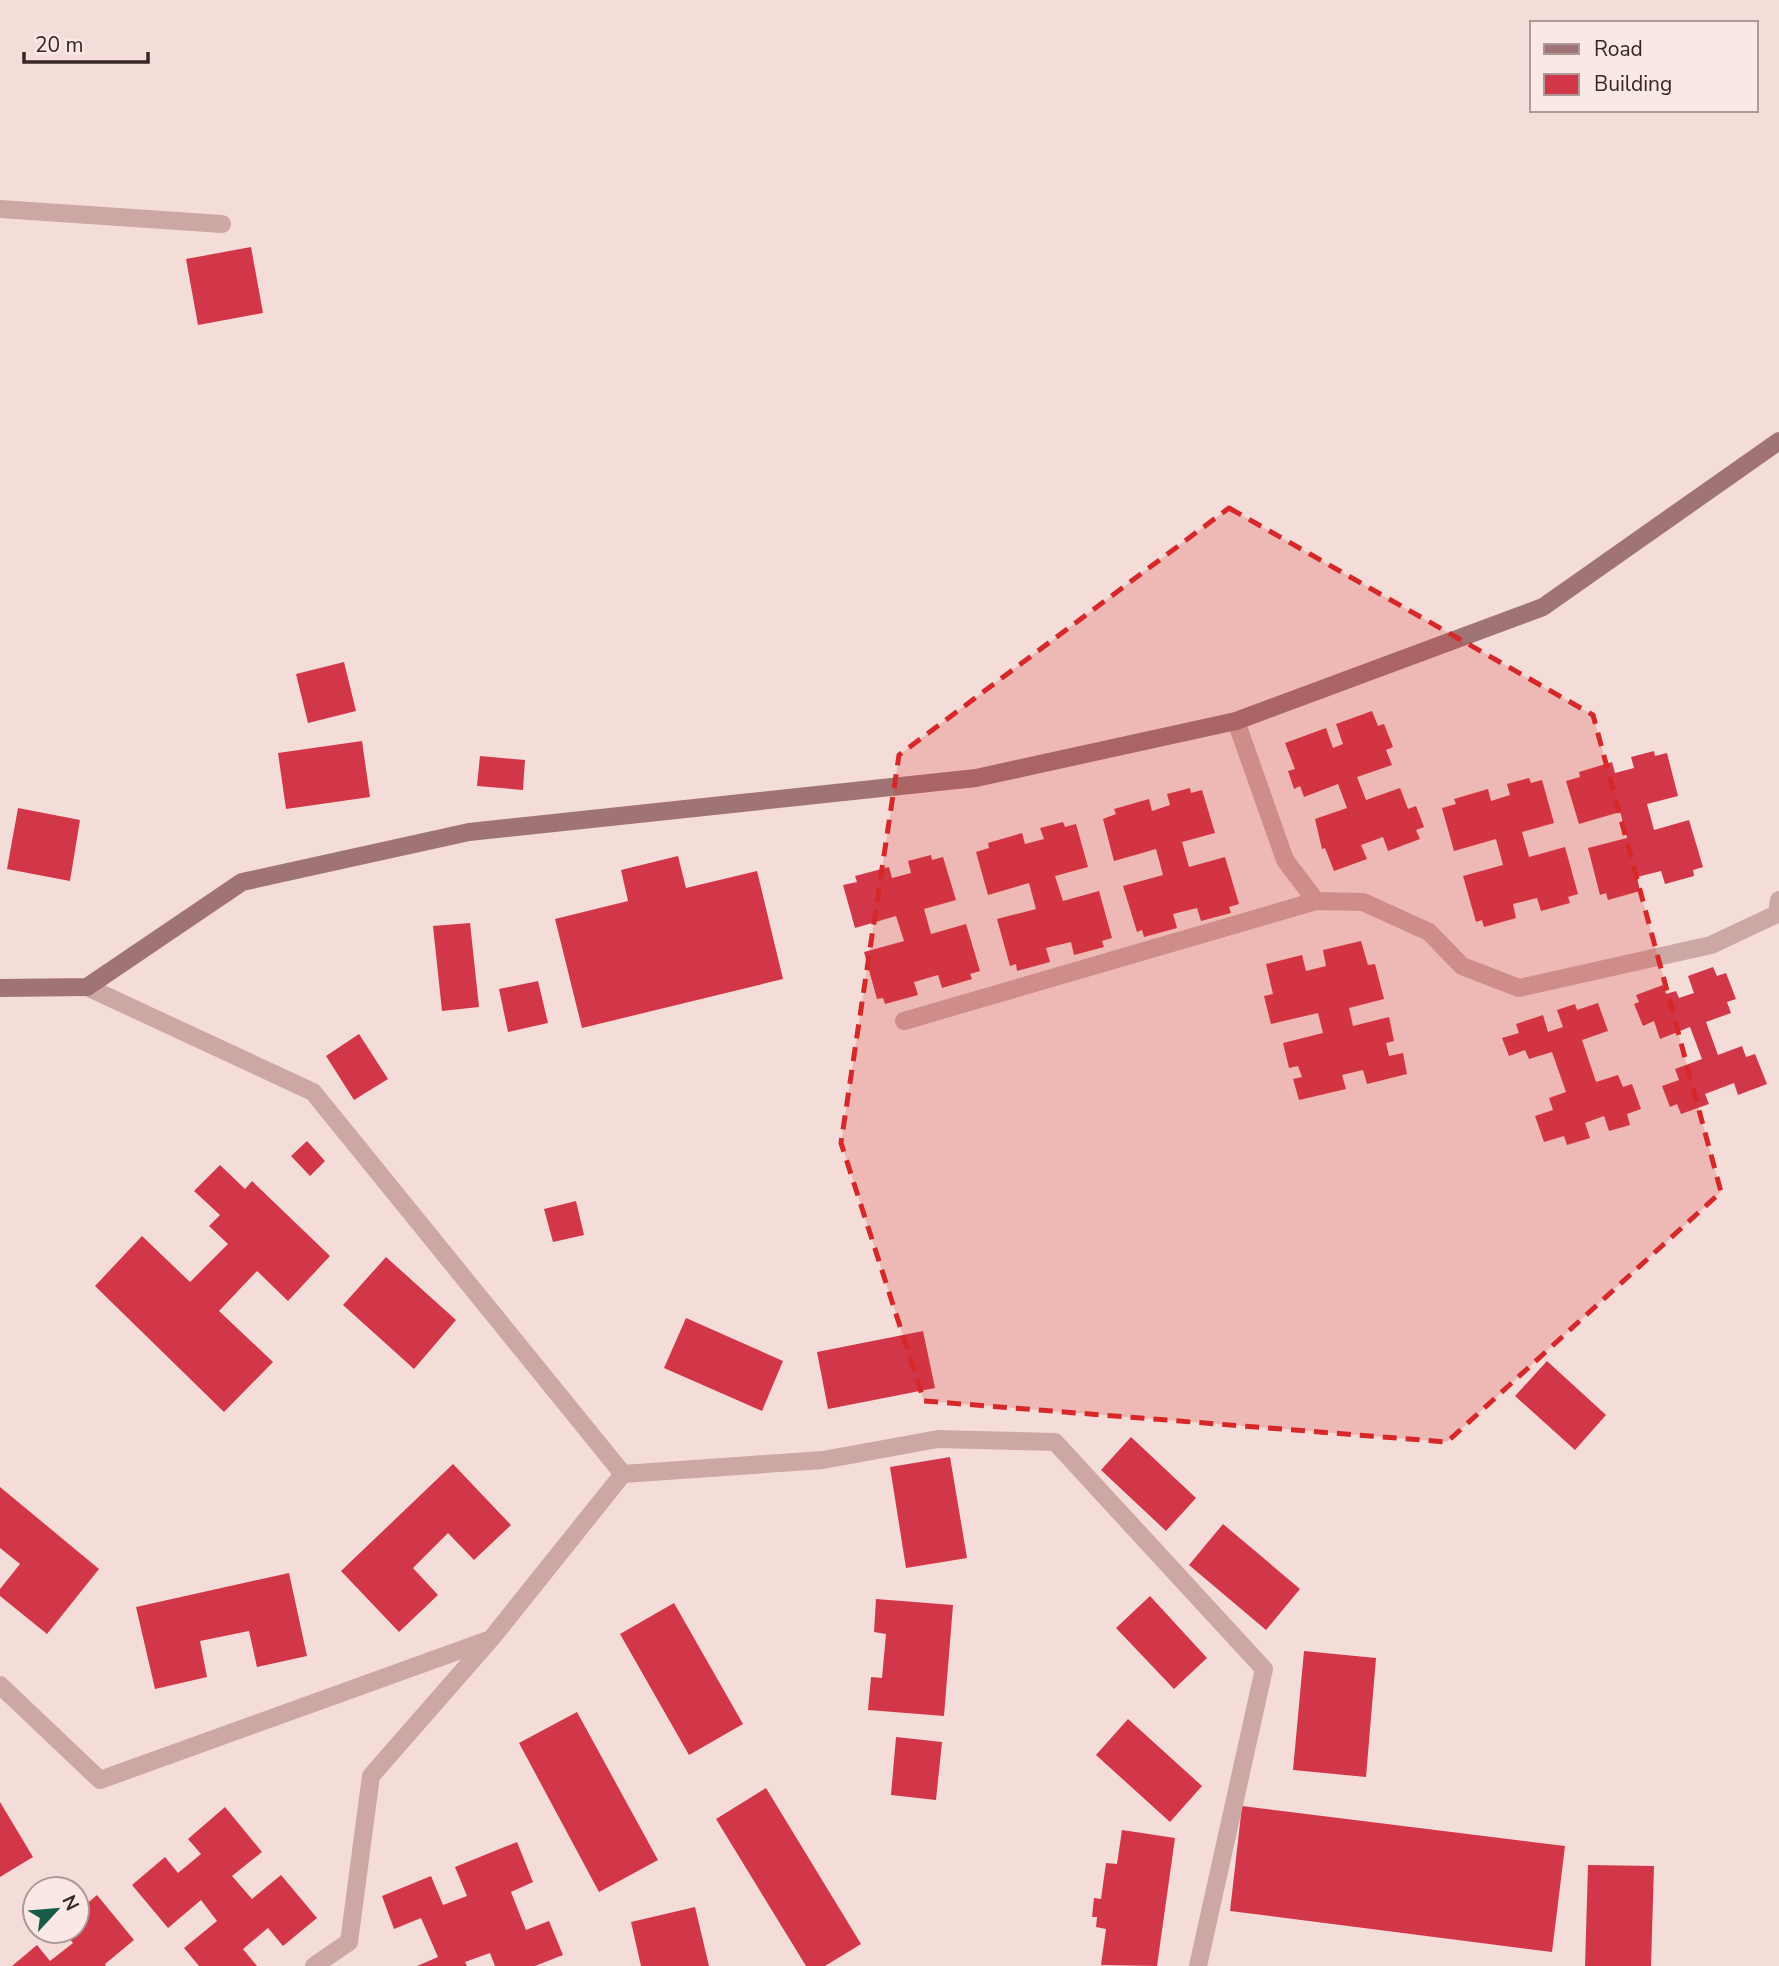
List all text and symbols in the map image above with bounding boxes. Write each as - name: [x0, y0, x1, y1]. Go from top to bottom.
- scale bar: [24, 21, 149, 65]
- legend: [1530, 21, 1758, 112]
- text: 20 m: [35, 31, 84, 59]
- text: Road: [1594, 35, 1643, 63]
- text: Building: [1594, 70, 1672, 98]
- north arrow: [21, 1875, 91, 1945]
- text: N: [56, 1891, 85, 1915]

